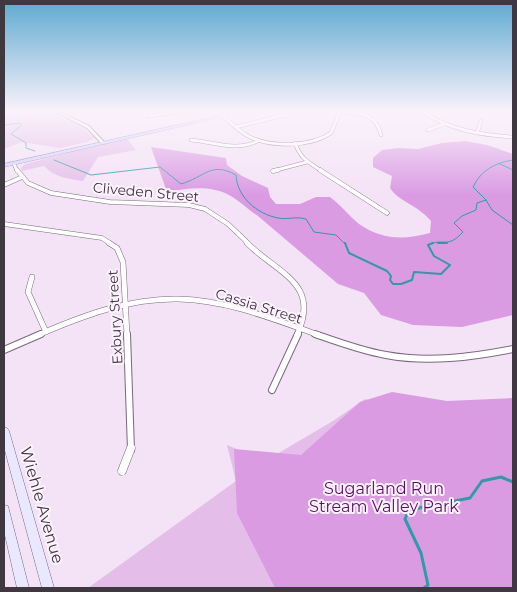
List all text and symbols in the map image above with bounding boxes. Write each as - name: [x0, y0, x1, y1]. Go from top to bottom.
- street label: Cliveden Street: [92, 178, 200, 206]
- street label: Exbury Street: [104, 269, 126, 365]
- street label: Cassia Street: [213, 284, 305, 328]
- street label: Wiehle Avenue: [16, 444, 68, 566]
- park label: Sugarland Run Stream Valley Park: [309, 479, 459, 516]

